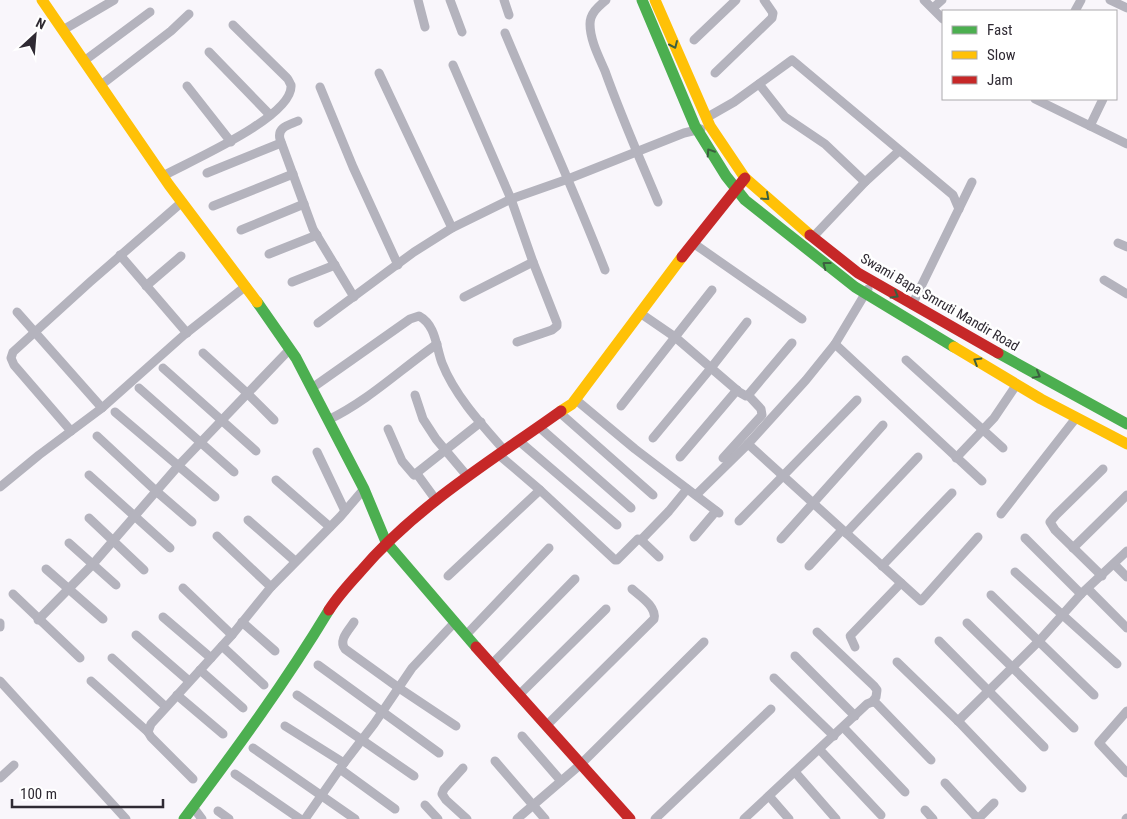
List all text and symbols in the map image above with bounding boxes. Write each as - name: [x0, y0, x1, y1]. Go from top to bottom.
- north arrow: [10, 10, 60, 60]
- legend: [942, 10, 1117, 100]
- text: N: [33, 14, 48, 32]
- text: Fast: [987, 21, 1012, 39]
- one-way arrow: [668, 40, 679, 49]
- text: Slow: [987, 46, 1016, 64]
- text: Jam: [987, 71, 1013, 89]
- one-way arrow: [707, 149, 717, 158]
- one-way arrow: [761, 191, 770, 200]
- street label: Swami Bapa Smruti Mandir Road: [858, 250, 1022, 354]
- one-way arrow: [822, 262, 832, 271]
- one-way arrow: [890, 289, 899, 299]
- one-way arrow: [974, 358, 983, 368]
- one-way arrow: [1031, 369, 1040, 379]
- scale bar: [12, 776, 164, 808]
- text: 100 m: [20, 785, 57, 803]

